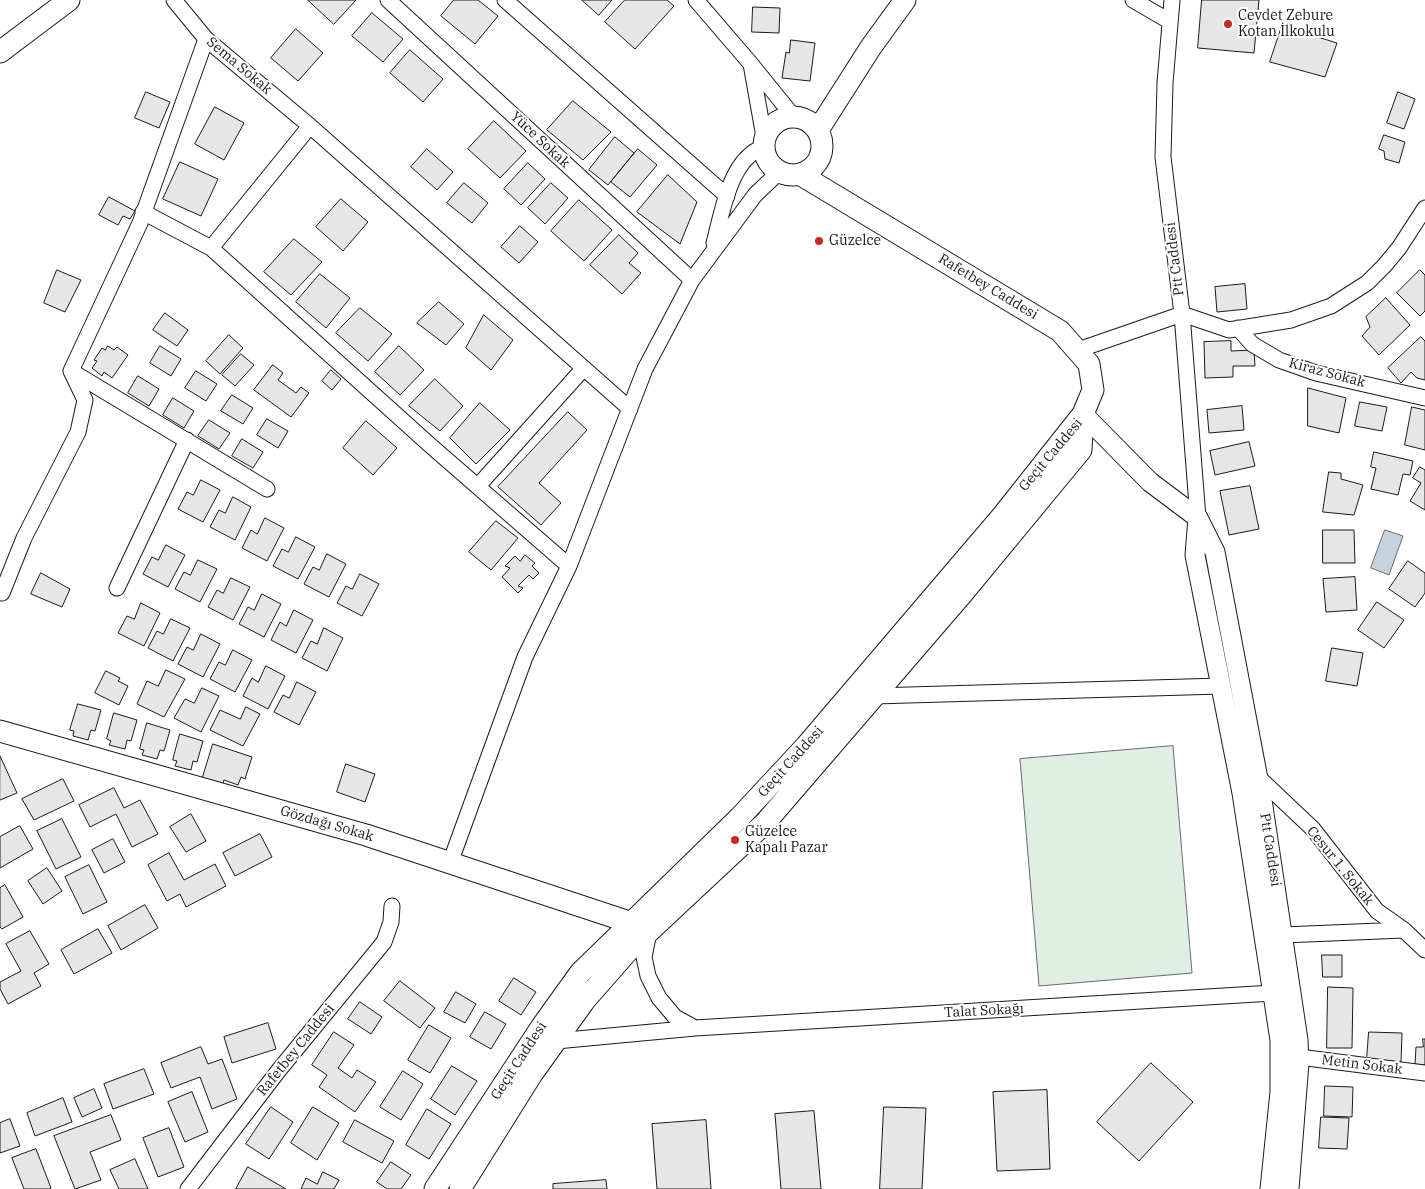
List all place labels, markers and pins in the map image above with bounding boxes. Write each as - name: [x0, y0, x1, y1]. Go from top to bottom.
- place label: Cevdet Zebure Kotan İlkokulu: [1238, 8, 1335, 40]
- marker: Cevdet Zebure Kotan İlkokulu: [1222, 18, 1234, 30]
- place label: Güzelce: [829, 233, 881, 249]
- marker: Güzelce: [813, 235, 825, 247]
- place label: Güzelce Kapalı Pazar: [745, 824, 828, 856]
- marker: Güzelce Kapalı Pazar: [729, 834, 741, 846]

